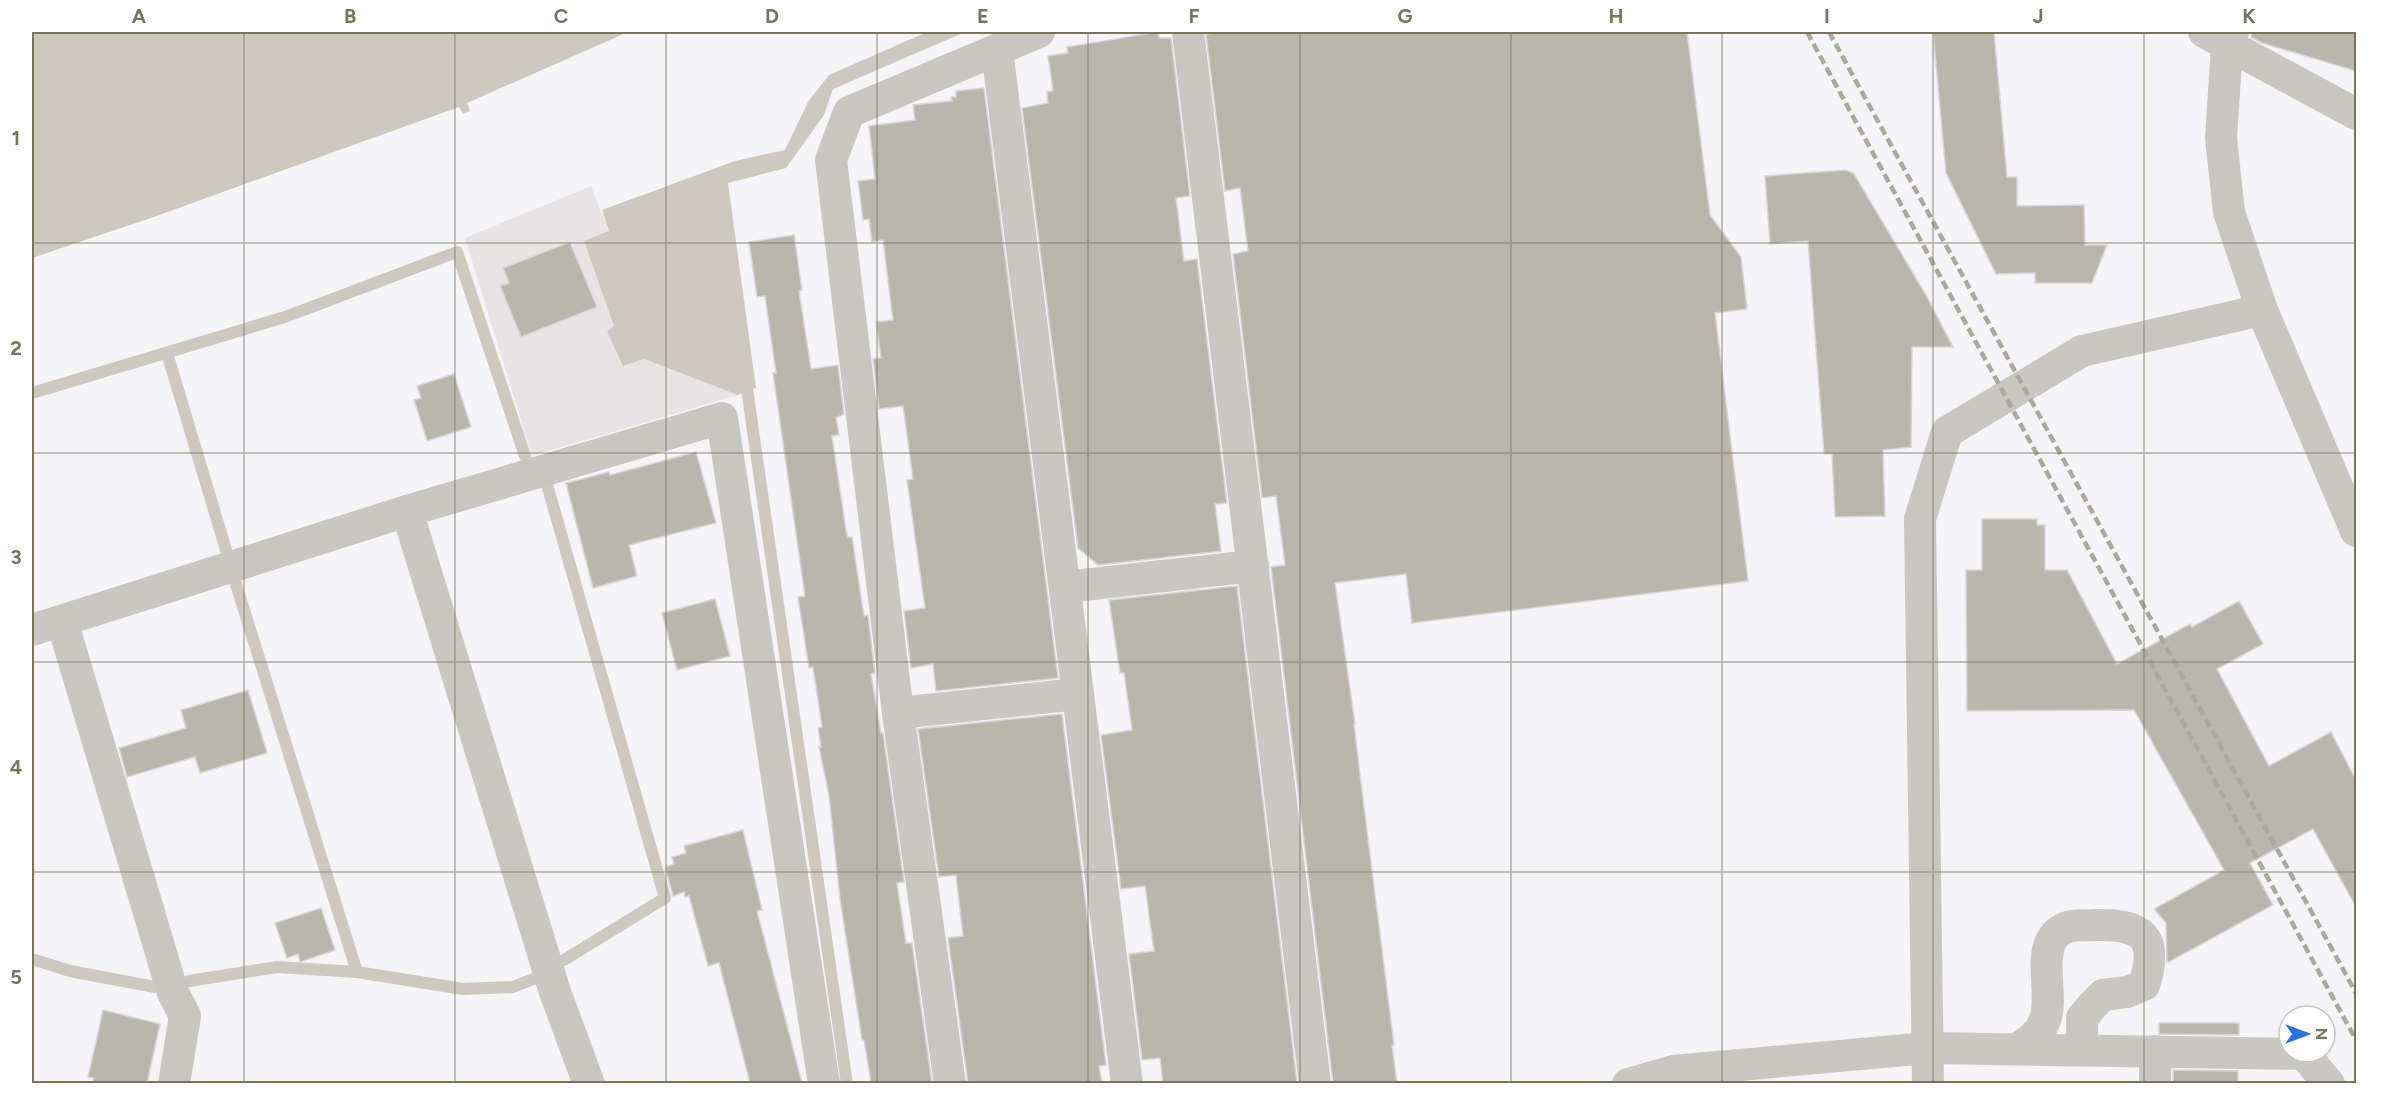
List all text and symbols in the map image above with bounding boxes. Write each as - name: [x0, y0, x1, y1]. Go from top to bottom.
- text: A: [132, 4, 147, 28]
- text: B: [344, 4, 356, 28]
- text: C: [554, 4, 568, 28]
- text: D: [765, 4, 779, 28]
- text: E: [977, 4, 989, 28]
- text: F: [1188, 4, 1200, 28]
- text: G: [1398, 4, 1413, 28]
- text: H: [1609, 4, 1624, 28]
- text: I: [1824, 4, 1830, 28]
- text: J: [2032, 4, 2044, 28]
- text: K: [2242, 4, 2256, 28]
- text: 1: [12, 126, 20, 150]
- text: 2: [10, 336, 22, 360]
- text: 3: [10, 545, 22, 569]
- text: 4: [10, 755, 23, 779]
- text: 5: [10, 965, 22, 989]
- north arrow: [2277, 1004, 2337, 1064]
- text: N: [2312, 1028, 2331, 1040]

